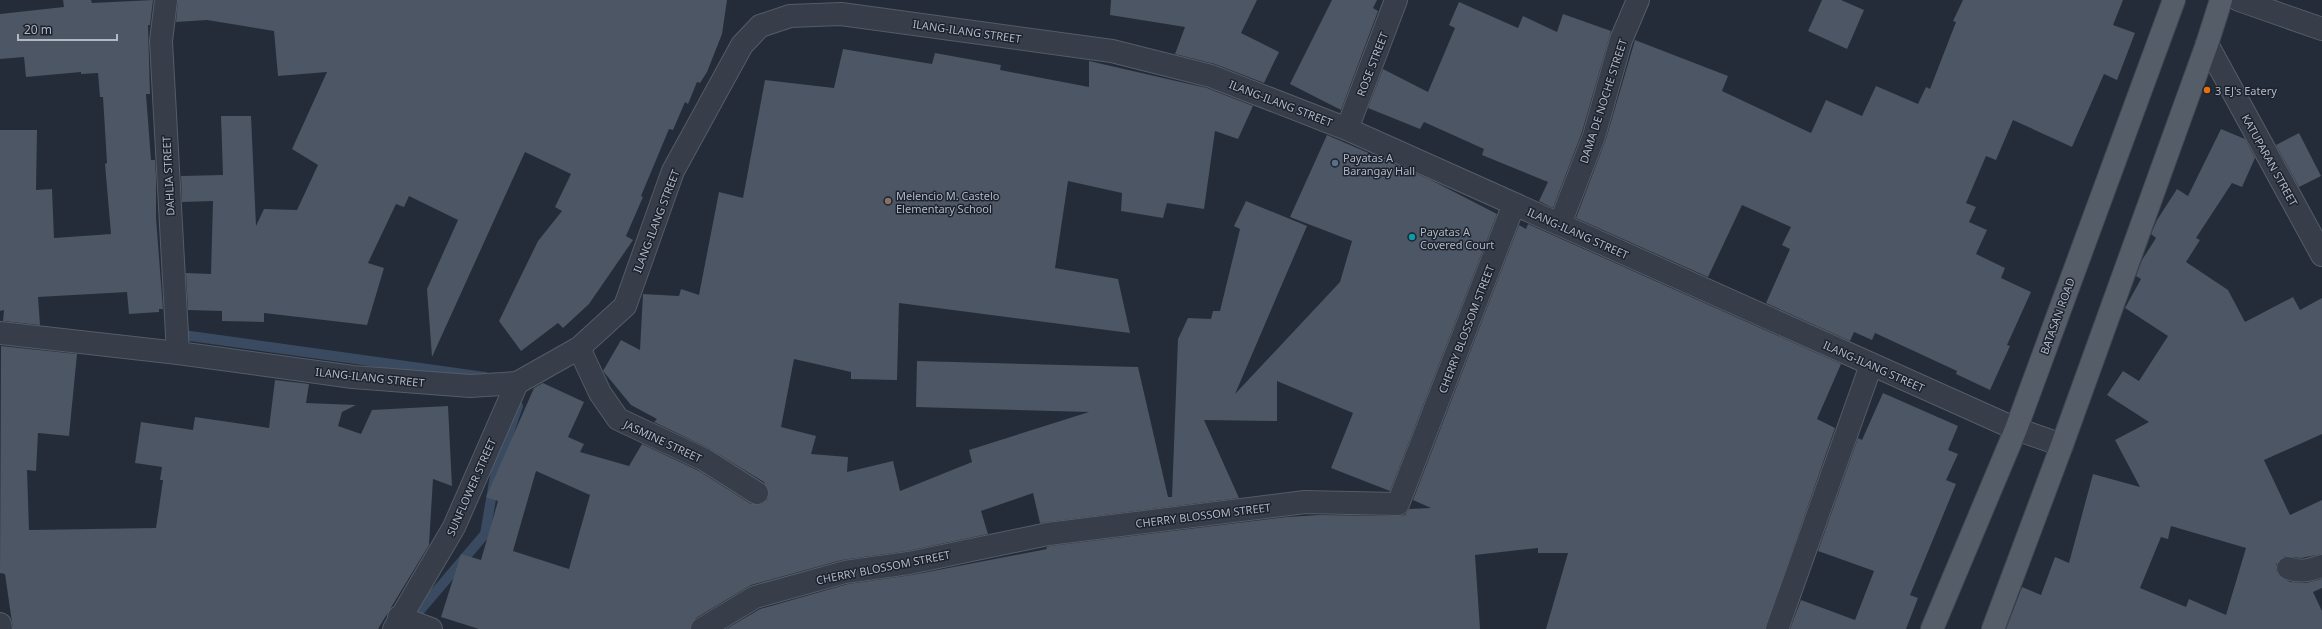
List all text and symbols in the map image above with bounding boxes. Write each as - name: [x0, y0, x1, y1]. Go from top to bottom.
- scale bar: [18, 16, 117, 42]
- street label: ILANG-ILANG STREET: [912, 16, 1022, 46]
- text: 20 m: [24, 21, 52, 38]
- street label: ROSE STREET: [1353, 30, 1391, 98]
- street label: DAMA DE NOCHE STREET: [1576, 37, 1630, 165]
- street label: ILANG-ILANG STREET: [1227, 76, 1335, 130]
- place label: 3 EJ's Eatery: [2215, 83, 2277, 98]
- marker: 3 EJ's Eatery: [2202, 85, 2212, 95]
- street label: KATUPARAN STREET: [2239, 111, 2301, 209]
- street label: DAHLIA STREET: [158, 136, 178, 216]
- place label: Payatas A Barangay Hall: [1343, 150, 1415, 178]
- marker: Payatas A Barangay Hall: [1330, 158, 1340, 168]
- street label: ILANG-ILANG STREET: [629, 167, 683, 275]
- place label: Melencio M. Castelo Elementary School: [896, 188, 1000, 216]
- marker: Melencio M. Castelo Elementary School: [883, 196, 893, 206]
- street label: ILANG-ILANG STREET: [1525, 204, 1631, 262]
- place label: Payatas A Covered Court: [1420, 224, 1494, 252]
- marker: Payatas A Covered Court: [1407, 232, 1417, 242]
- street label: CHERRY BLOSSOM STREET: [1435, 263, 1497, 395]
- street label: BATASAN ROAD: [2036, 276, 2078, 356]
- street label: ILANG-ILANG STREET: [1821, 337, 1927, 395]
- street label: ILANG-ILANG STREET: [315, 364, 425, 390]
- street label: JASMINE STREET: [621, 416, 704, 466]
- street label: SUNFLOWER STREET: [443, 436, 499, 538]
- street label: CHERRY BLOSSOM STREET: [1135, 499, 1271, 531]
- street label: CHERRY BLOSSOM STREET: [815, 547, 951, 587]

